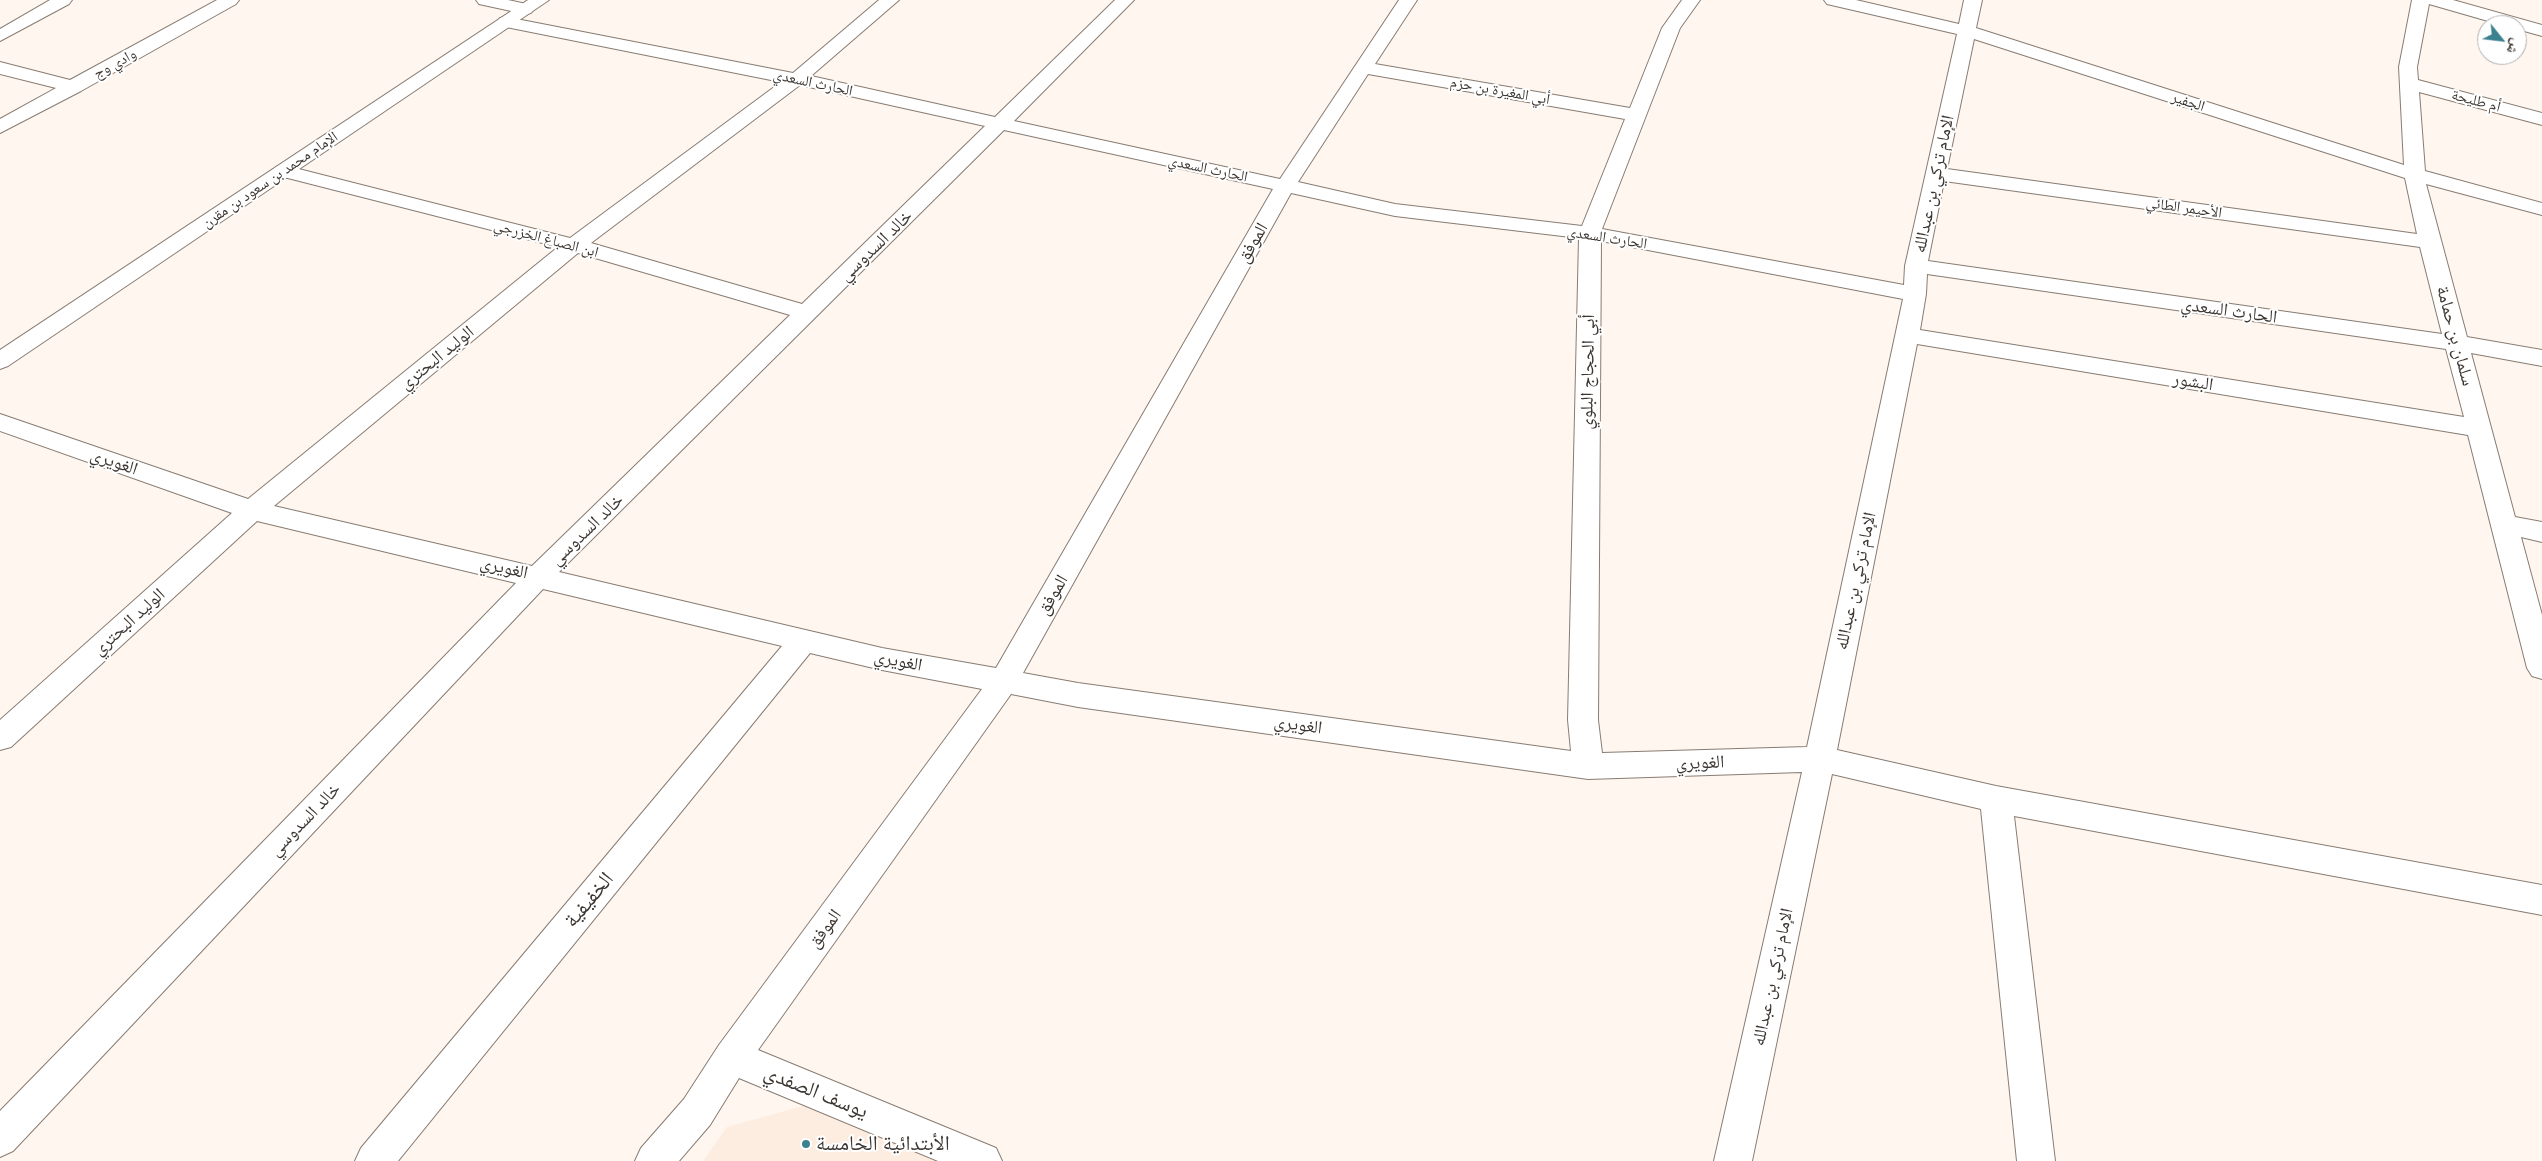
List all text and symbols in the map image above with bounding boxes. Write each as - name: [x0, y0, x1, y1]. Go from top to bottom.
- north arrow: [2477, 15, 2527, 65]
- text: ش: [2503, 36, 2526, 58]
- street label: وادي وج: [90, 45, 140, 83]
- street label: الحارث السعدي: [772, 66, 854, 100]
- street label: أبي المغيرة بن حزم: [1449, 73, 1551, 109]
- street label: أم طليحة: [2449, 86, 2503, 116]
- street label: الجفير: [2169, 88, 2207, 116]
- street label: الإمام تركي بن عبدالله: [1909, 113, 1959, 255]
- street label: الإمام محمد بن سعود بن مقرن: [199, 128, 341, 232]
- street label: الحارث السعدي: [1167, 152, 1249, 186]
- street label: الأحيمر الطائي: [2145, 194, 2223, 222]
- street label: خالد السدوسي: [835, 206, 917, 286]
- street label: ابن الصباغ الخزرجي: [492, 216, 600, 262]
- street label: الموفق: [1233, 219, 1273, 267]
- street label: الحارث السعدي: [1566, 223, 1648, 253]
- street label: سلمان بن حمامة: [2431, 284, 2479, 388]
- street label: الحارث السعدي: [2180, 294, 2278, 328]
- street label: أبي الحجاج البلوي: [1576, 314, 1600, 430]
- street label: الوليد البحتري: [395, 321, 479, 395]
- street label: البشور: [2171, 368, 2215, 396]
- street label: الغويري: [88, 444, 140, 480]
- street label: خالد السدوسي: [546, 490, 628, 570]
- street label: الإمام تركي بن عبدالله: [1831, 510, 1881, 652]
- street label: الغويري: [478, 552, 530, 584]
- street label: الموفق: [1033, 571, 1073, 619]
- street label: الوليد البحتري: [88, 584, 170, 660]
- street label: الغويري: [872, 646, 924, 676]
- street label: الغويري: [1272, 711, 1324, 739]
- street label: الغويري: [1675, 751, 1725, 775]
- street label: خالد السدوسي: [265, 779, 345, 861]
- street label: الخفيفية: [559, 867, 619, 933]
- street label: الموفق: [804, 905, 846, 953]
- street label: الإمام تركي بن عبدالله: [1748, 906, 1798, 1048]
- street label: يوسف الصفدي: [760, 1060, 872, 1124]
- place label: الأبتدائية الخامسة: [816, 1131, 950, 1157]
- marker: الأبتدائية الخامسة: [800, 1138, 812, 1150]

